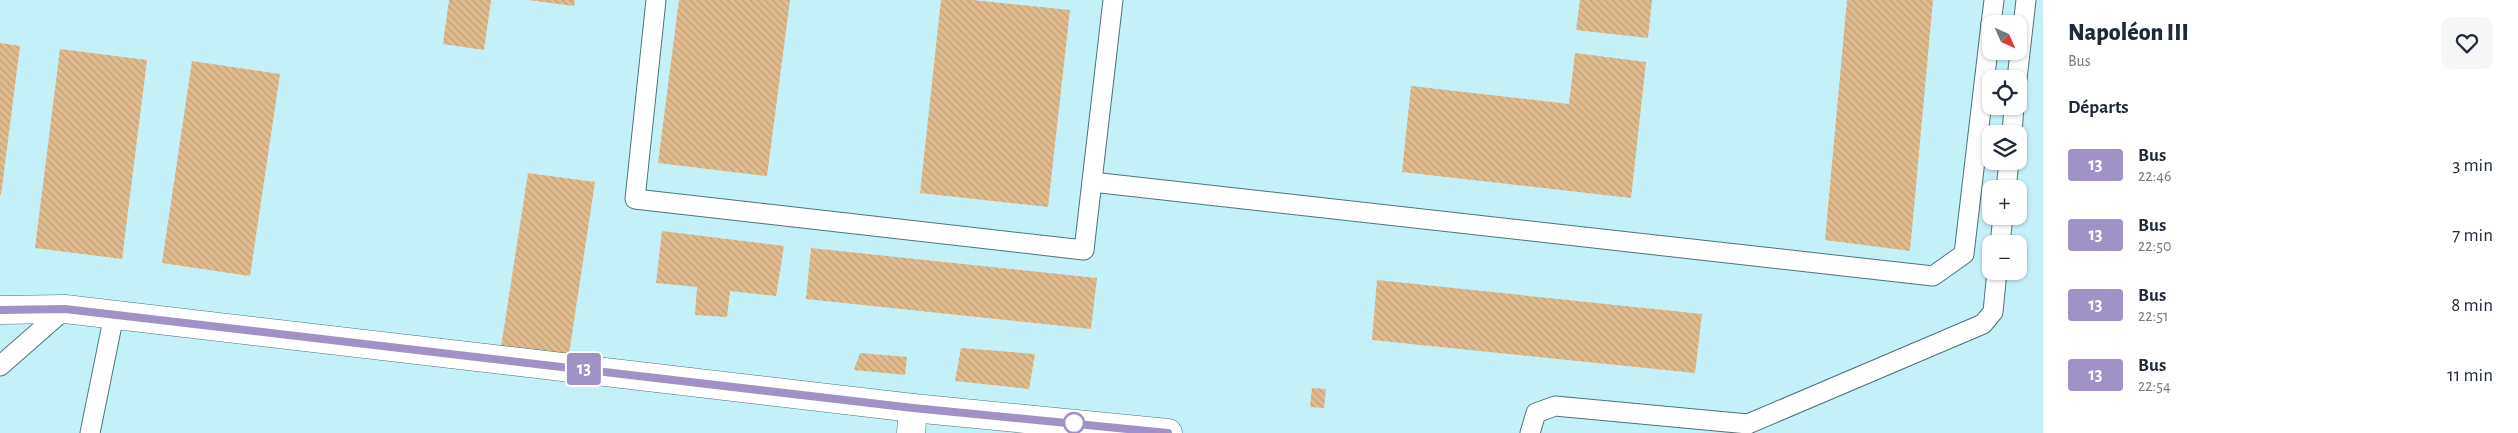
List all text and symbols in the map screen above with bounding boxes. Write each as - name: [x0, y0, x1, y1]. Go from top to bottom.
- north arrow: [1982, 15, 2028, 60]
- map controls: [1982, 15, 2027, 280]
- button: heart: [2441, 17, 2493, 69]
- text: Napoléon III: [2068, 21, 2189, 45]
- text: Bus: [2068, 53, 2091, 69]
- button: locate: [1982, 70, 2027, 115]
- text: Départs: [2068, 98, 2129, 117]
- button: layers: [1982, 125, 2027, 170]
- text: Bus: [2138, 146, 2166, 165]
- text: 13: [2088, 156, 2103, 174]
- text: 3 min: [2452, 156, 2493, 175]
- text: 22:46: [2138, 168, 2171, 184]
- button: +: [1982, 180, 2027, 225]
- text: Bus: [2138, 216, 2166, 235]
- text: 13: [2088, 226, 2103, 244]
- text: 7 min: [2452, 226, 2493, 245]
- button: −: [1982, 235, 2027, 280]
- text: 22:50: [2138, 238, 2171, 254]
- text: Bus: [2138, 286, 2166, 305]
- text: 13: [2088, 296, 2103, 314]
- text: 8 min: [2451, 296, 2493, 315]
- text: 22:51: [2138, 308, 2168, 324]
- line badge: 13: [562, 353, 606, 385]
- text: Bus: [2138, 356, 2166, 375]
- text: 13: [577, 360, 591, 378]
- text: 13: [2088, 366, 2103, 384]
- text: 11 min: [2447, 366, 2493, 385]
- text: 22:54: [2138, 378, 2171, 394]
- unlabelled marker: [1063, 412, 1085, 433]

